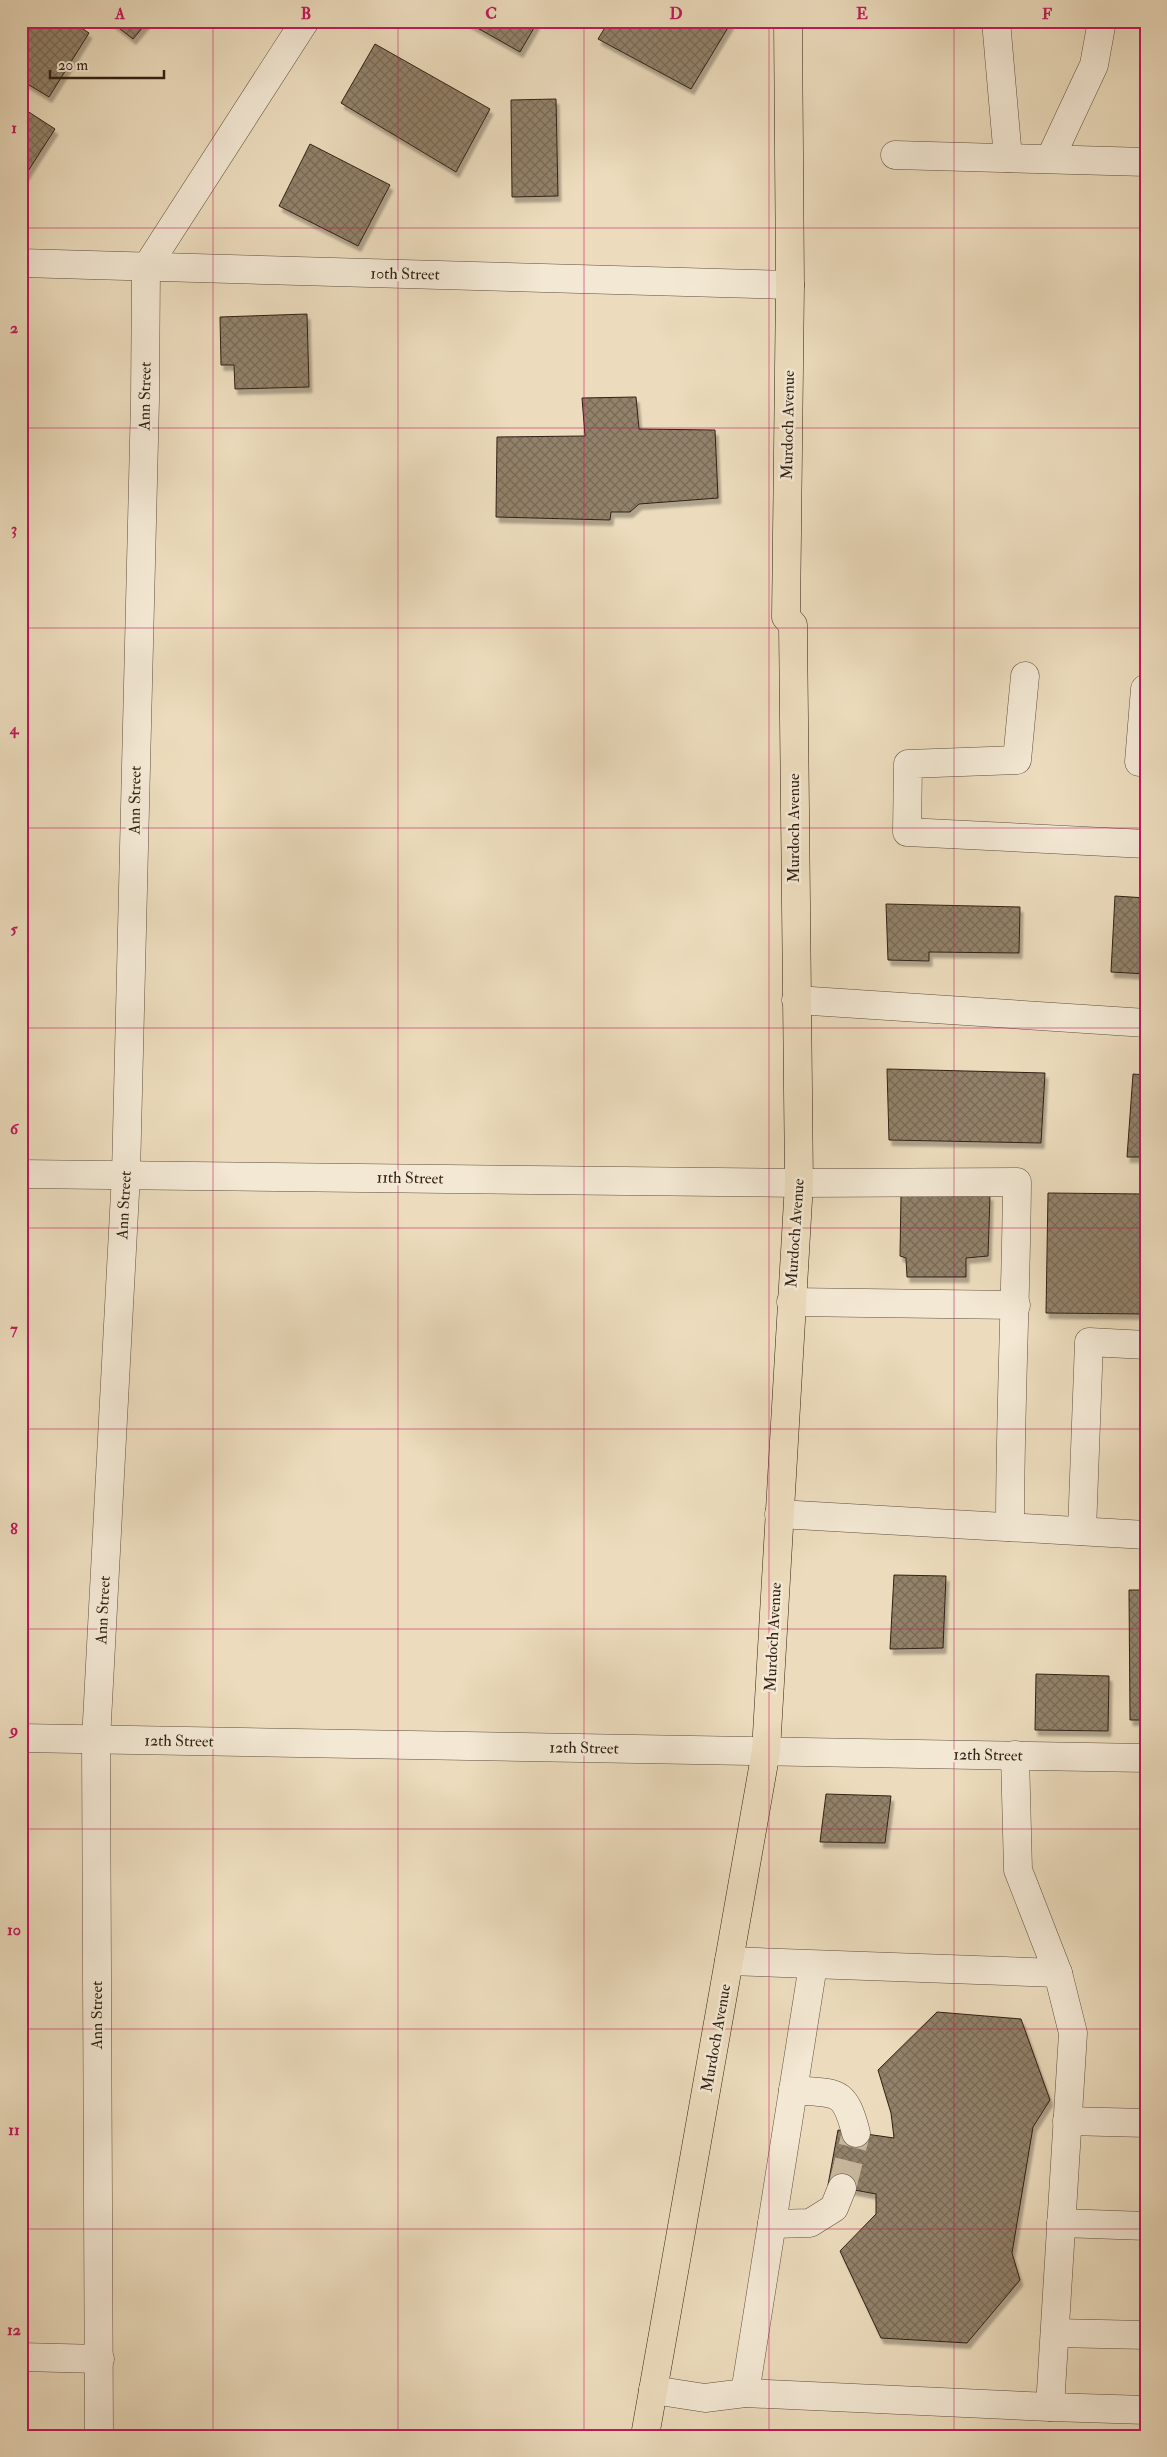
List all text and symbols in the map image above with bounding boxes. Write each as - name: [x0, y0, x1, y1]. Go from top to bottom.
- text: A: [114, 4, 126, 24]
- text: B: [301, 4, 311, 24]
- text: C: [485, 4, 497, 24]
- text: D: [669, 4, 683, 24]
- text: E: [856, 4, 868, 24]
- text: F: [1042, 4, 1052, 24]
- scale bar: [50, 48, 164, 80]
- text: 20 m: [58, 56, 88, 75]
- text: 1: [11, 118, 17, 138]
- street label: 10th Street: [370, 263, 440, 285]
- text: 2: [10, 318, 18, 338]
- street label: Ann Street: [134, 362, 156, 431]
- street label: Murdoch Avenue: [777, 370, 799, 480]
- text: 3: [11, 519, 17, 539]
- text: 4: [9, 719, 20, 739]
- street label: Ann Street: [124, 766, 146, 835]
- street label: Murdoch Avenue: [784, 773, 804, 883]
- text: 5: [10, 919, 18, 939]
- text: 6: [10, 1119, 20, 1139]
- street label: 11th Street: [376, 1167, 444, 1189]
- street label: Ann Street: [112, 1170, 136, 1241]
- street label: Murdoch Avenue: [781, 1177, 809, 1288]
- text: 7: [10, 1319, 18, 1339]
- text: 8: [10, 1519, 18, 1539]
- street label: Ann Street: [91, 1575, 115, 1646]
- street label: Murdoch Avenue: [760, 1581, 786, 1692]
- text: 9: [8, 1720, 18, 1740]
- street label: 12th Street: [144, 1730, 214, 1752]
- street label: 12th Street: [549, 1737, 619, 1759]
- street label: 12th Street: [953, 1744, 1023, 1766]
- text: 10: [7, 1920, 21, 1940]
- street label: Ann Street: [87, 1981, 107, 2050]
- street label: Murdoch Avenue: [697, 1982, 735, 2094]
- text: 11: [8, 2120, 20, 2140]
- text: 12: [7, 2320, 21, 2340]

